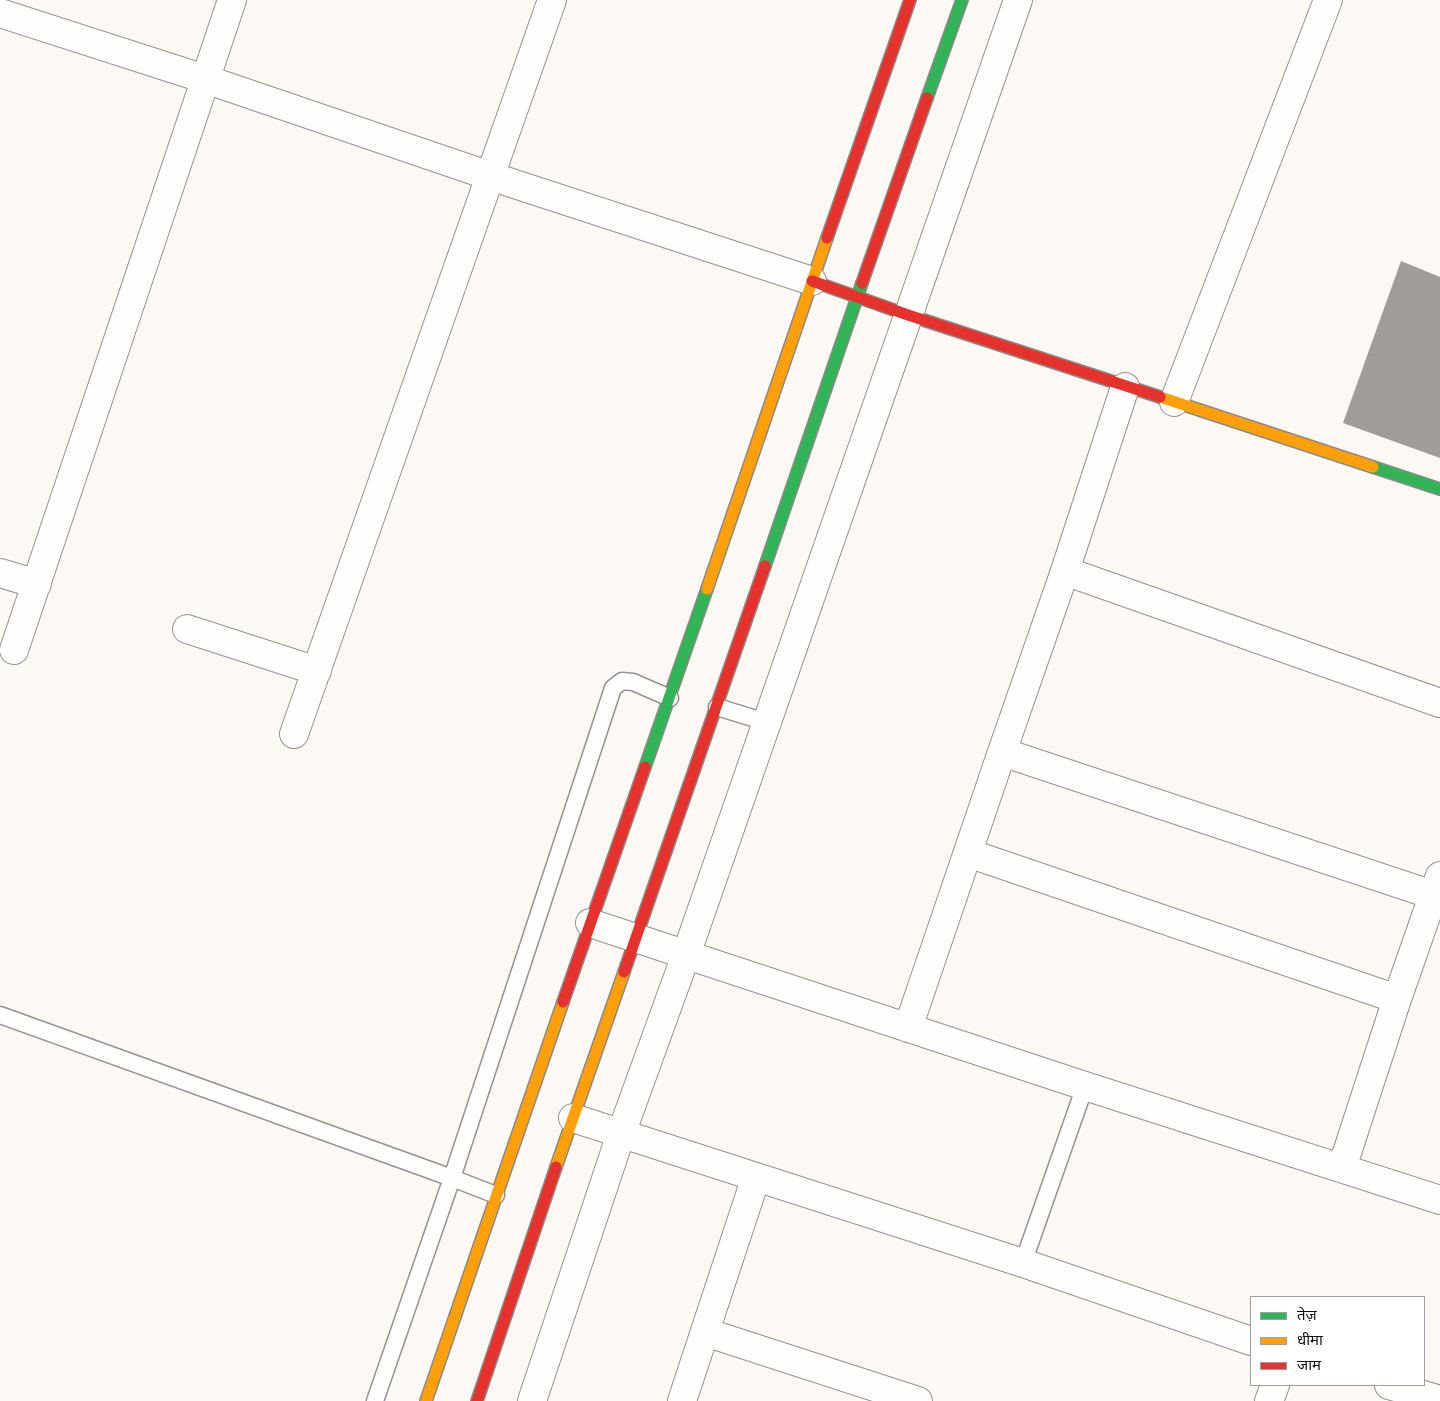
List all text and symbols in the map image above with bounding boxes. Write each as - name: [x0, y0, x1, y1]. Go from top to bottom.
- legend: [1250, 1296, 1425, 1386]
- text: तेज़: [1297, 1306, 1317, 1324]
- text: धीमा: [1297, 1331, 1323, 1349]
- text: जाम: [1297, 1356, 1321, 1374]

